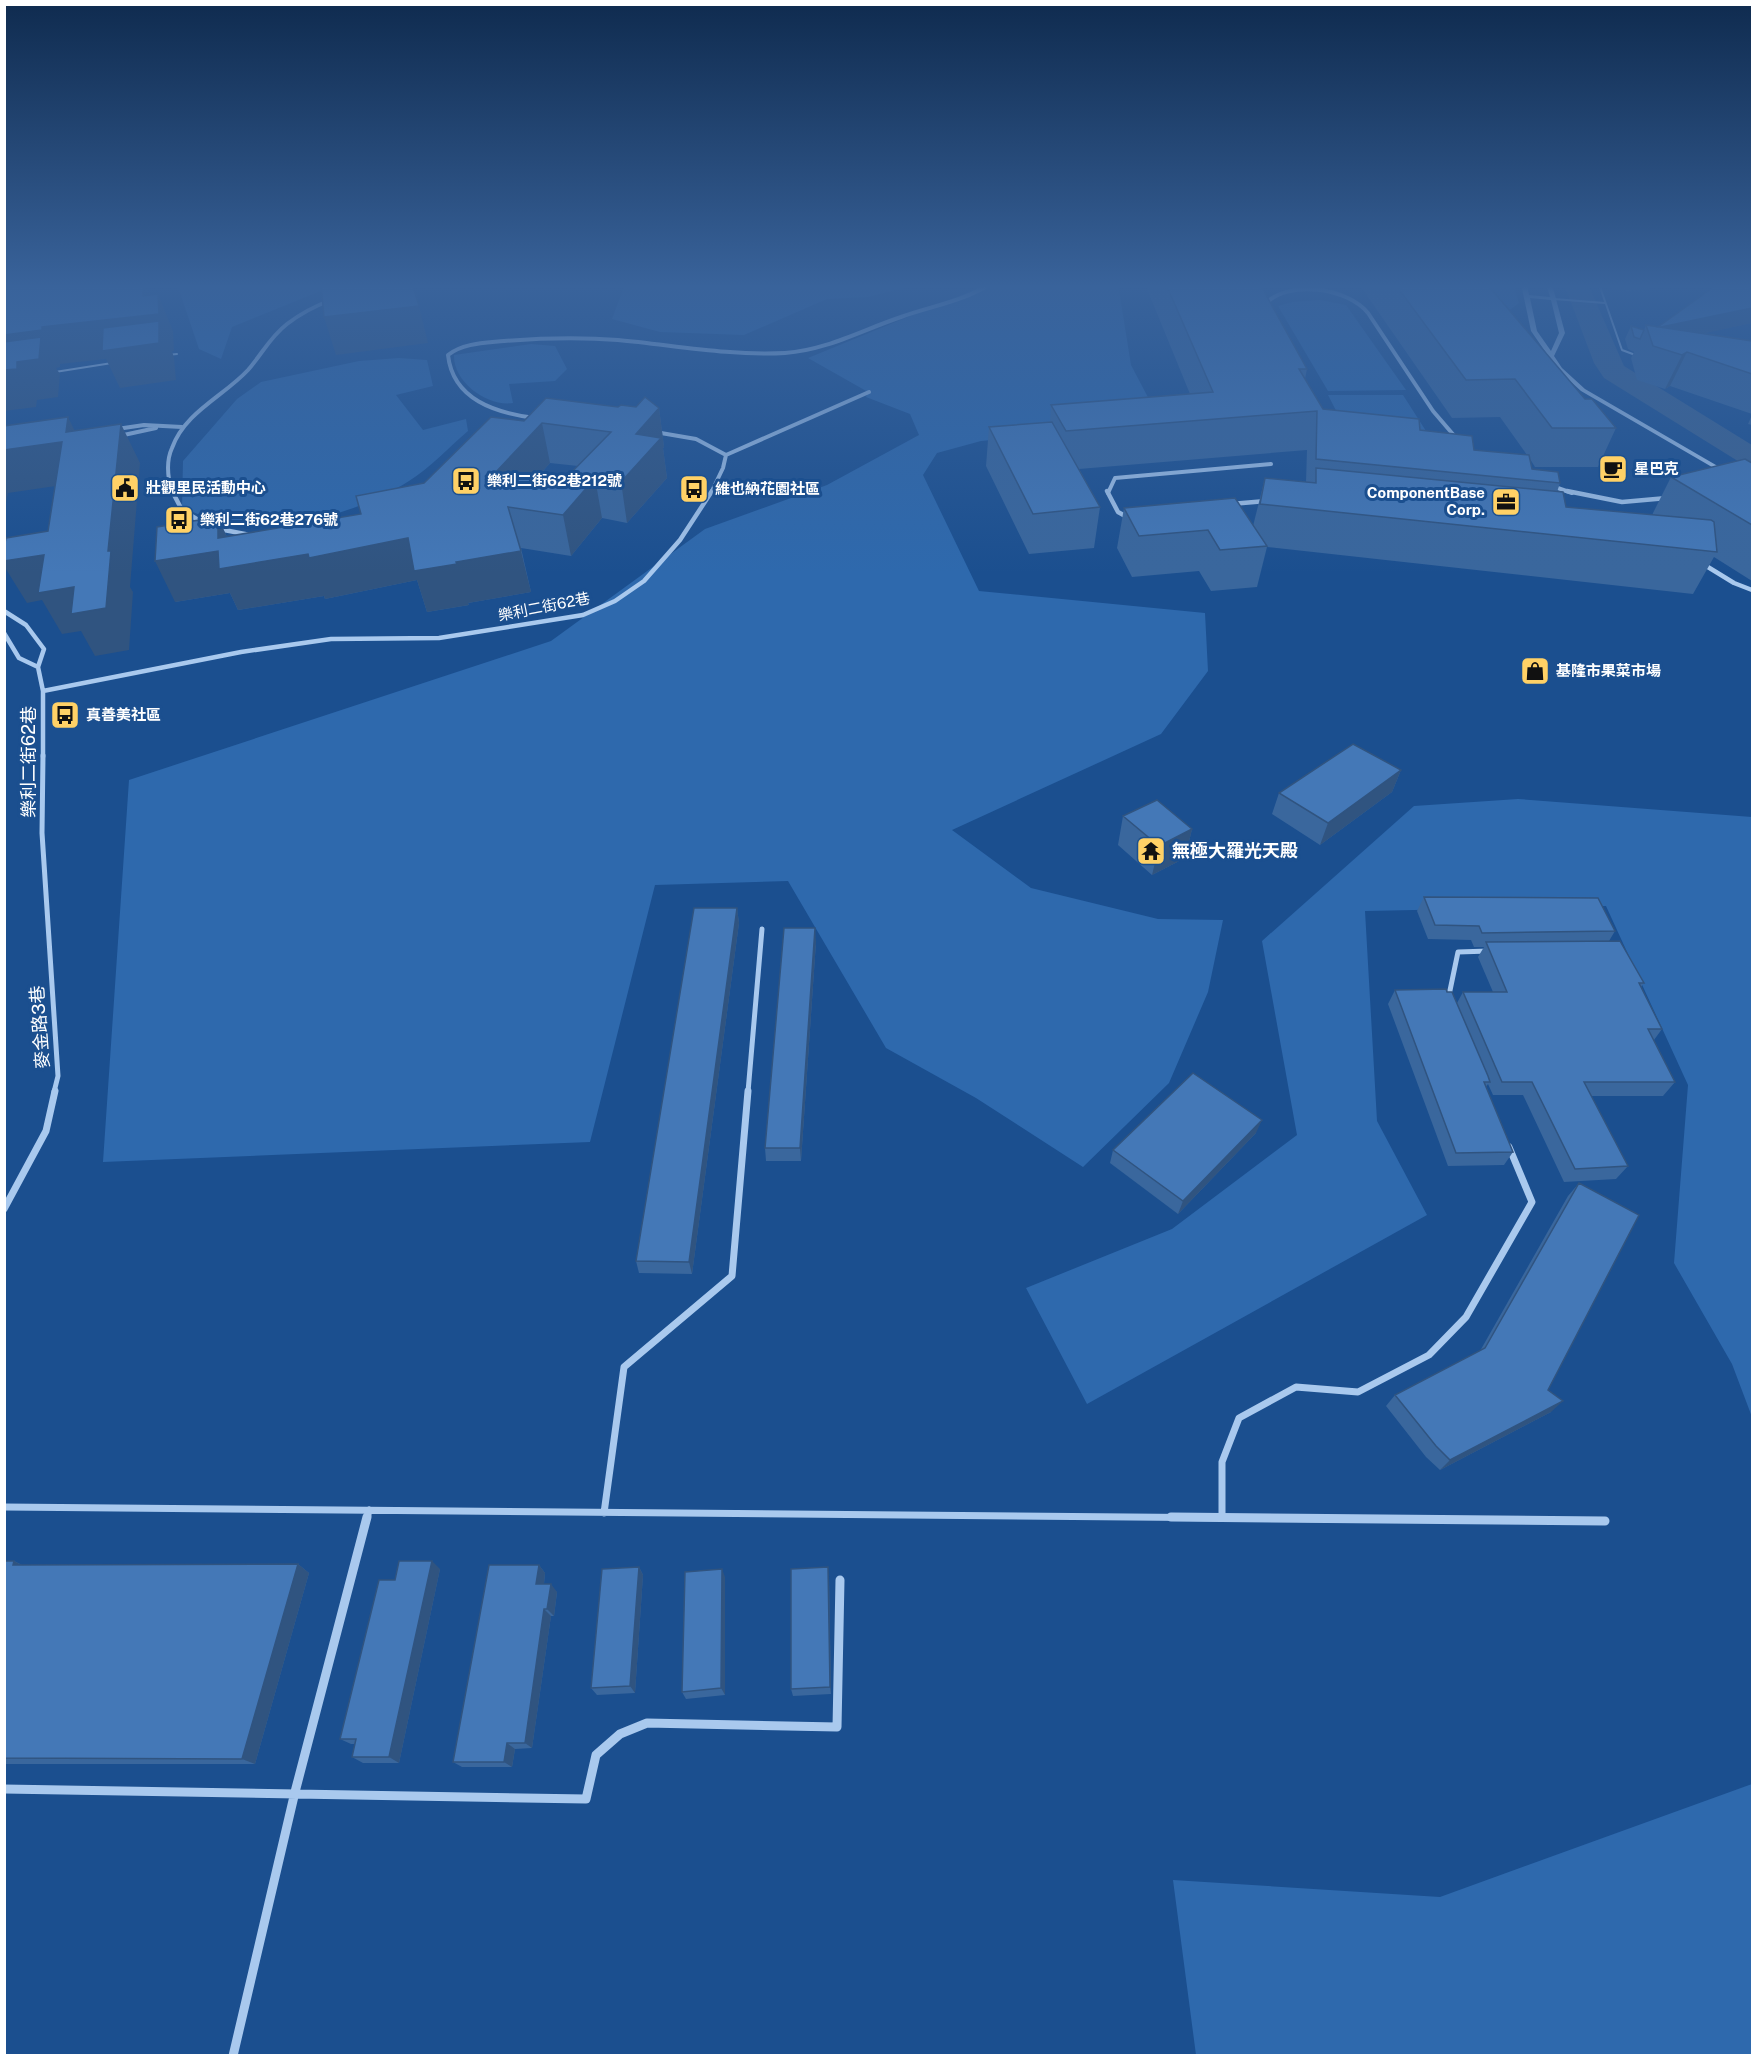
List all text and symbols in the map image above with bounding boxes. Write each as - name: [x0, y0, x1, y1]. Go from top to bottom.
- cafe icon: 星巴克: [1597, 453, 1629, 485]
- place label: 星巴克: [1634, 460, 1679, 477]
- bus stop icon: 樂利二街62巷212號: [450, 465, 482, 497]
- public building icon: 壯觀里民活動中心: [109, 472, 141, 504]
- place label: 樂利二街62巷212號: [487, 472, 622, 489]
- bus stop icon: 維也納花園社區: [678, 473, 710, 505]
- place label: 壯觀里民活動中心: [146, 479, 266, 496]
- place label: 維也納花園社區: [715, 480, 820, 497]
- place label: ComponentBase Corp.: [1367, 484, 1485, 518]
- office icon: ComponentBase Corp.: [1490, 486, 1522, 518]
- bus stop icon: 樂利二街62巷276號: [163, 504, 195, 536]
- place label: 樂利二街62巷276號: [200, 511, 338, 528]
- street label: 樂利二街62巷: [496, 589, 591, 624]
- shop icon: 基隆市果菜市場: [1519, 655, 1551, 687]
- place label: 基隆市果菜市場: [1556, 662, 1661, 679]
- bus stop icon: 真善美社區: [49, 699, 81, 731]
- street label: 樂利二街62巷: [18, 706, 39, 818]
- place label: 真善美社區: [86, 706, 161, 723]
- temple icon: 無極大羅光天殿: [1135, 835, 1167, 867]
- place label: 無極大羅光天殿: [1172, 840, 1298, 861]
- street label: 麥金路3巷: [26, 985, 53, 1069]

